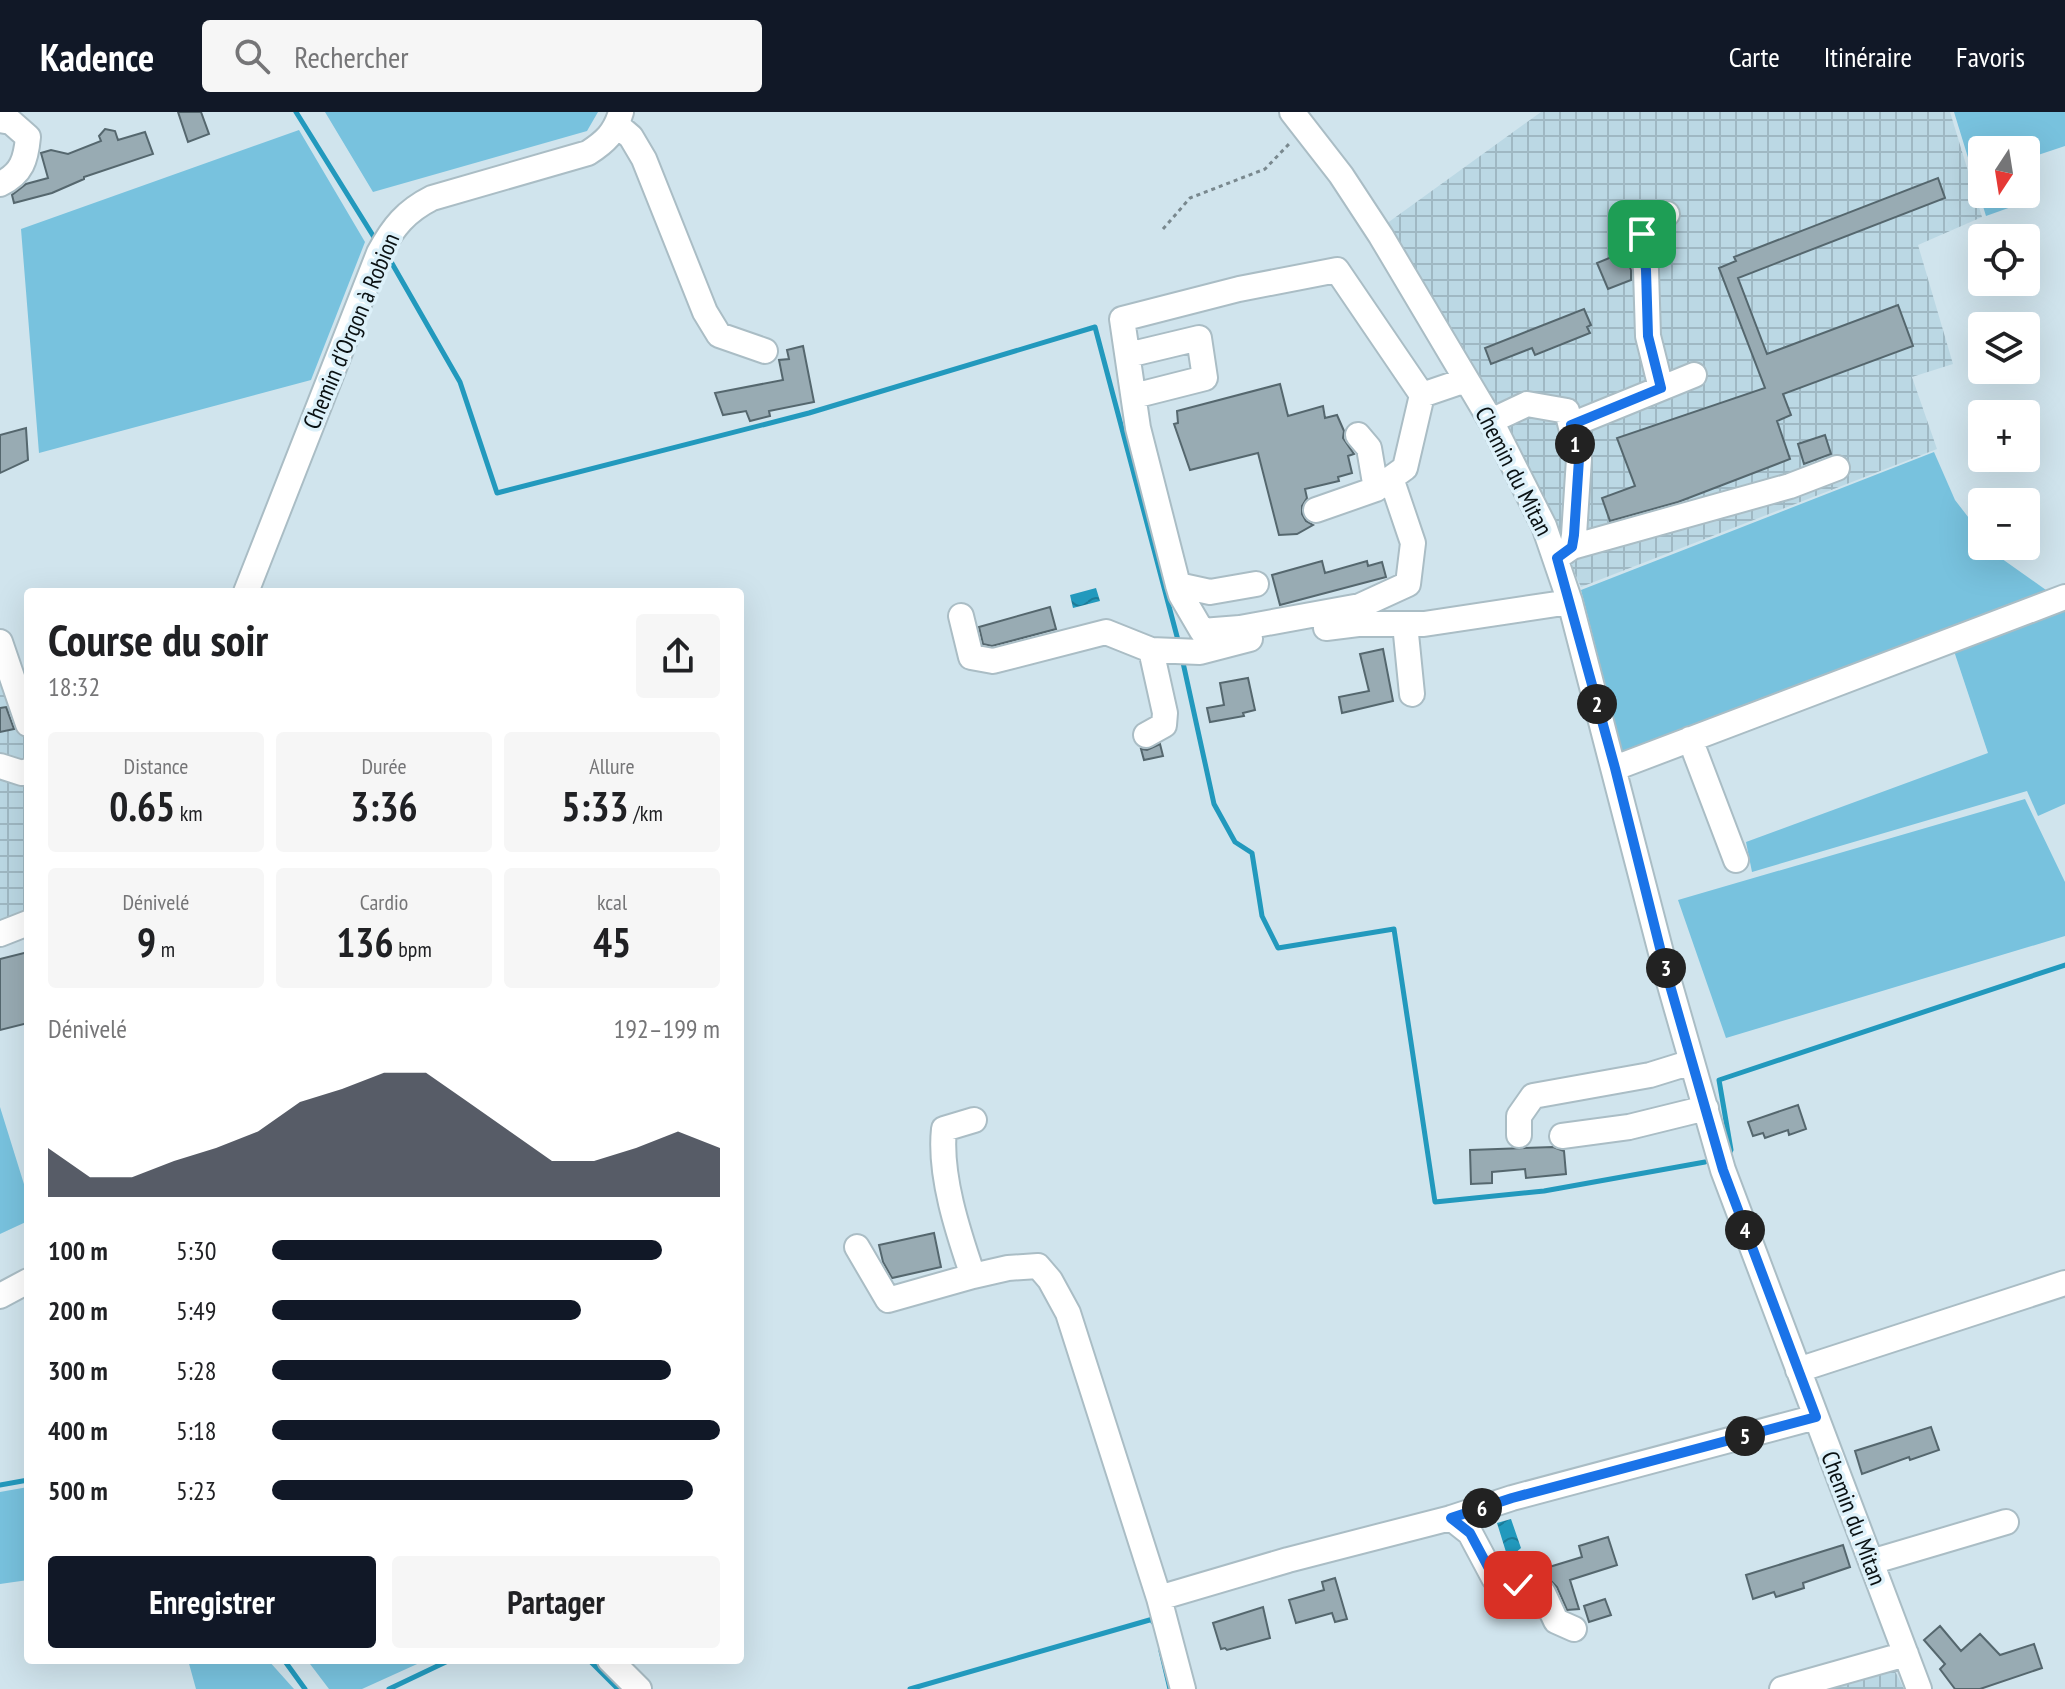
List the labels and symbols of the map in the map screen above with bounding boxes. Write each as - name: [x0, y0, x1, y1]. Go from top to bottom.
- north arrow: [1968, 136, 2040, 208]
- pin: [1608, 200, 1676, 268]
- street label: Chemin d'Orgon à Robion: [296, 228, 406, 434]
- street label: Chemin du Mitan: [1468, 401, 1560, 541]
- pin: 1: [1555, 424, 1595, 464]
- pin: 2: [1577, 684, 1617, 724]
- pin: 3: [1646, 948, 1686, 988]
- pin: 4: [1725, 1210, 1765, 1250]
- pin: 5: [1725, 1416, 1765, 1456]
- street label: Chemin du Mitan: [1814, 1447, 1894, 1589]
- pin: 6: [1462, 1488, 1502, 1528]
- pin: [1484, 1551, 1552, 1619]

